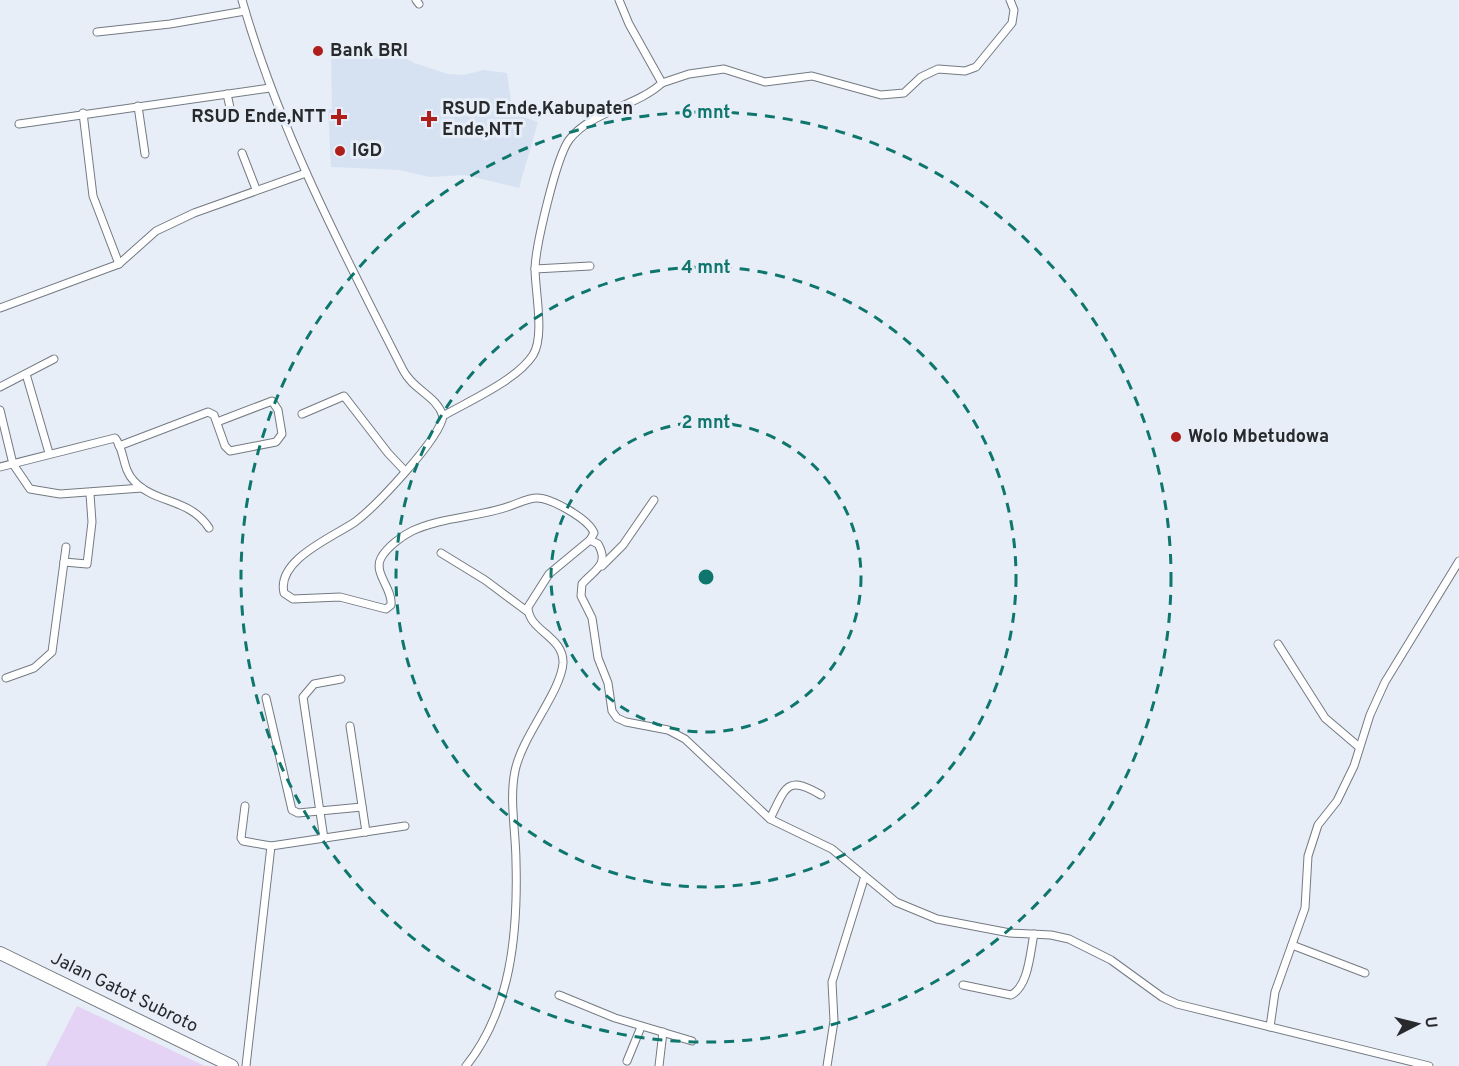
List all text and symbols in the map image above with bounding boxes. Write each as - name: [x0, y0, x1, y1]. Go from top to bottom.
- place label: Bank BRI: [330, 40, 408, 63]
- marker: Bank BRI: [311, 44, 325, 58]
- place label: RSUD Ende,Kabupaten Ende,NTT: [442, 98, 633, 142]
- text: 6 mnt: [682, 102, 730, 125]
- place label: RSUD Ende,NTT: [191, 106, 326, 129]
- marker: RSUD Ende,NTT: [330, 108, 348, 126]
- marker: RSUD Ende,Kabupaten Ende,NTT: [420, 110, 438, 128]
- place label: IGD: [352, 140, 382, 163]
- marker: IGD: [333, 144, 347, 158]
- text: 4 mnt: [681, 257, 731, 280]
- text: 2 mnt: [682, 412, 730, 435]
- place label: Wolo Mbetudowa: [1188, 426, 1329, 449]
- marker: Wolo Mbetudowa: [1169, 430, 1183, 444]
- centre of rings: [696, 567, 716, 587]
- street label: Jalan Gatot Subroto: [47, 947, 201, 1039]
- north arrow: [1387, 994, 1447, 1054]
- text: U: [1419, 1016, 1441, 1029]

